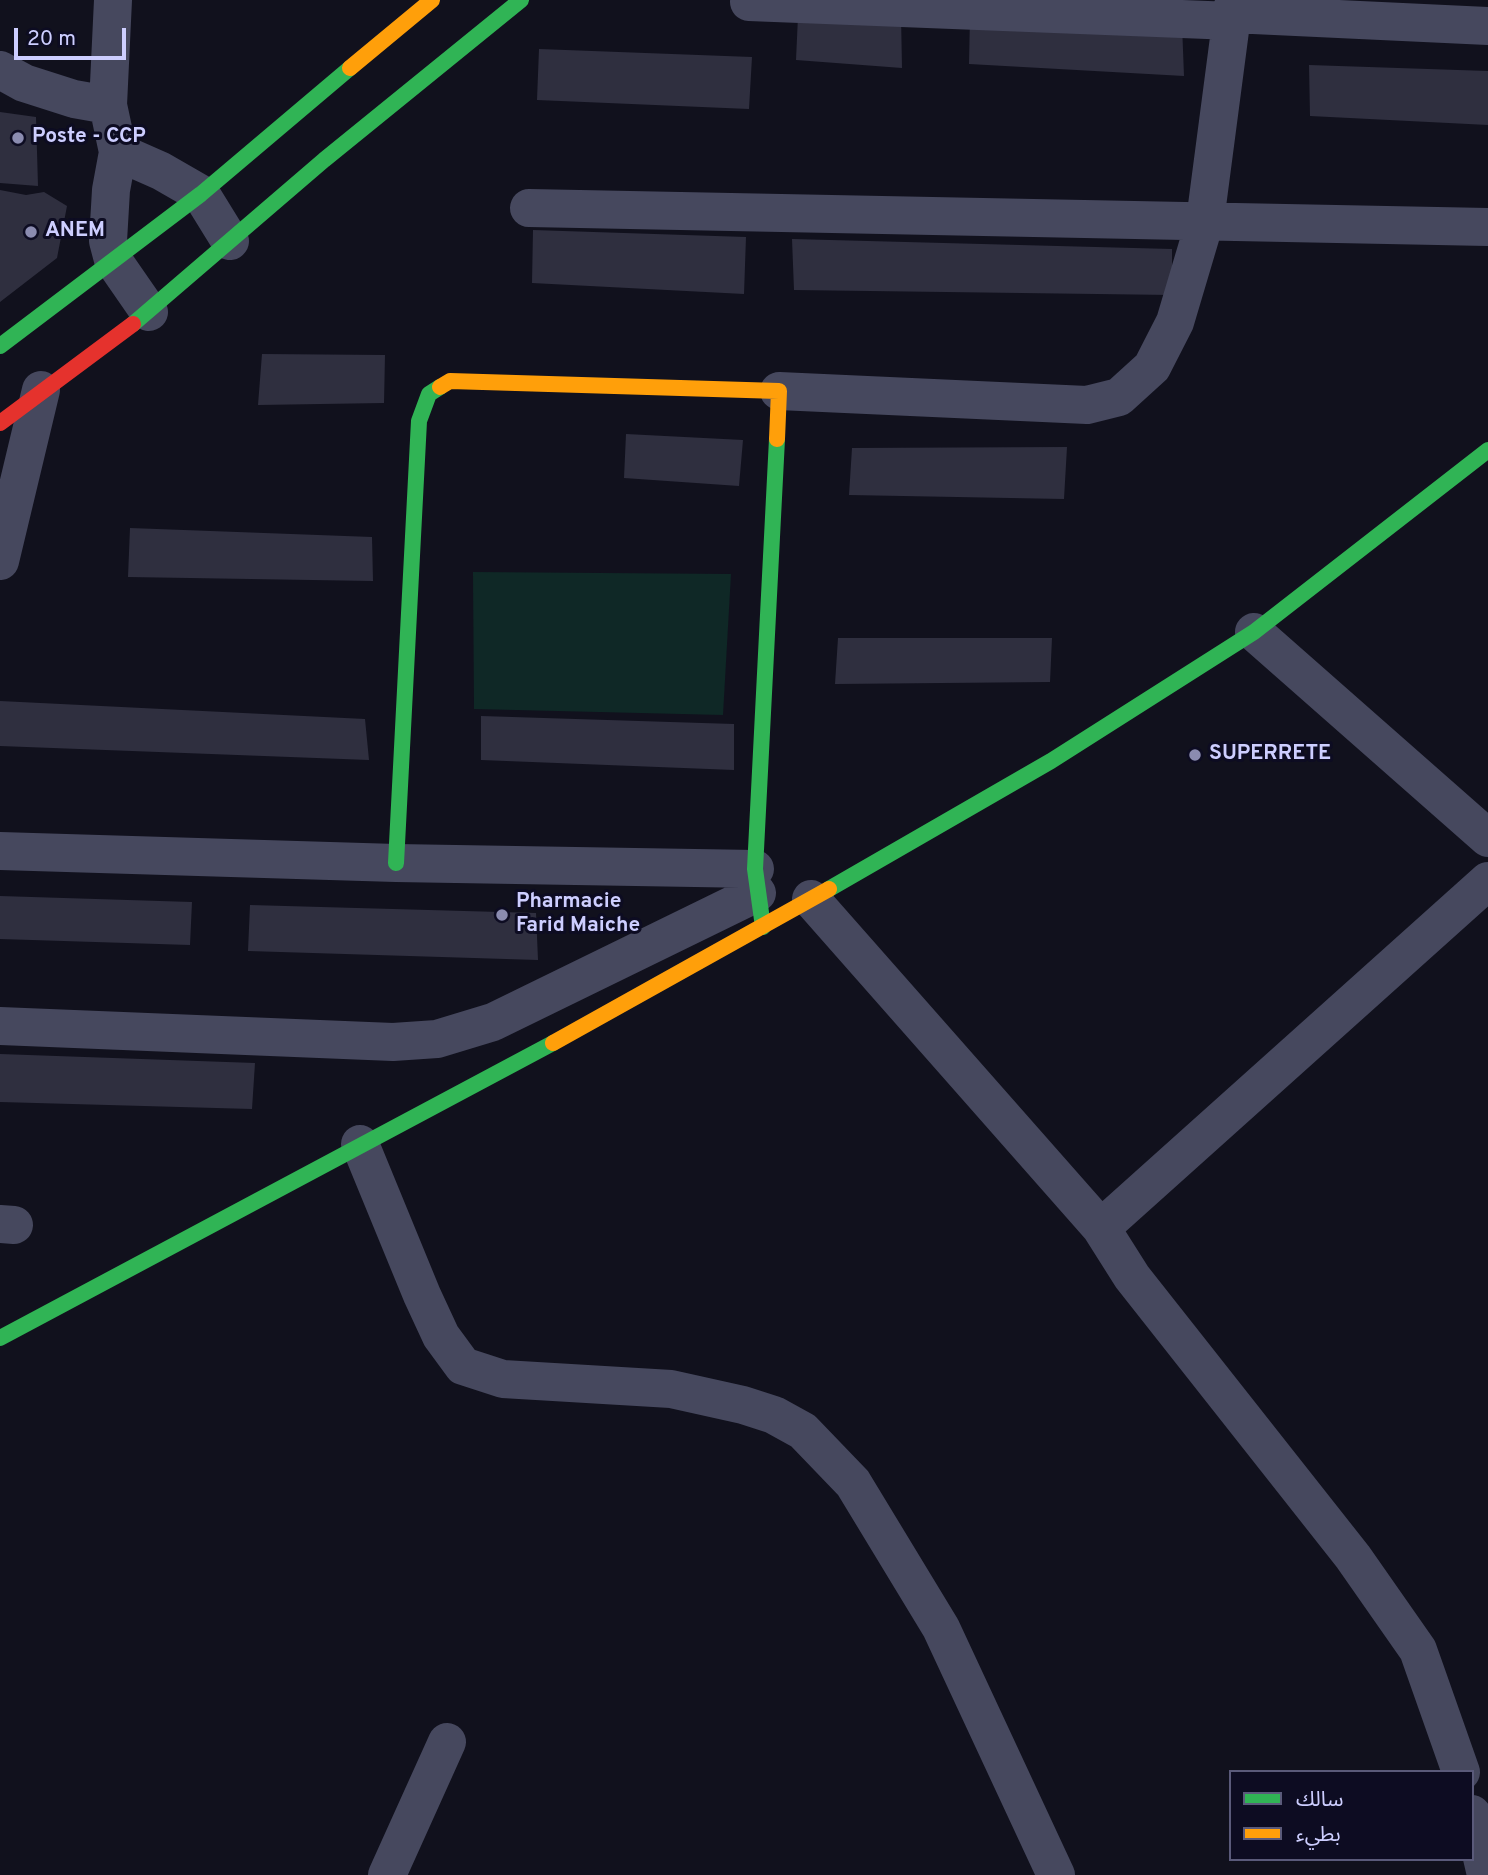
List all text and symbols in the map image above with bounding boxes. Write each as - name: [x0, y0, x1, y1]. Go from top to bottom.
- scale bar: [18, 14, 130, 58]
- text: 20 m: [27, 26, 76, 53]
- place label: Poste - CCP: [32, 125, 146, 151]
- marker: Poste - CCP: [10, 130, 26, 146]
- place label: ANEM: [45, 219, 105, 245]
- marker: ANEM: [23, 224, 39, 240]
- place label: SUPERRETE: [1209, 742, 1331, 768]
- marker: SUPERRETE: [1187, 747, 1203, 763]
- place label: Pharmacie Farid Maiche: [516, 890, 640, 940]
- marker: Pharmacie Farid Maiche: [494, 907, 510, 923]
- legend: [1229, 1770, 1474, 1861]
- text: سالك: [1296, 1787, 1343, 1814]
- text: بطيء: [1296, 1822, 1341, 1849]

